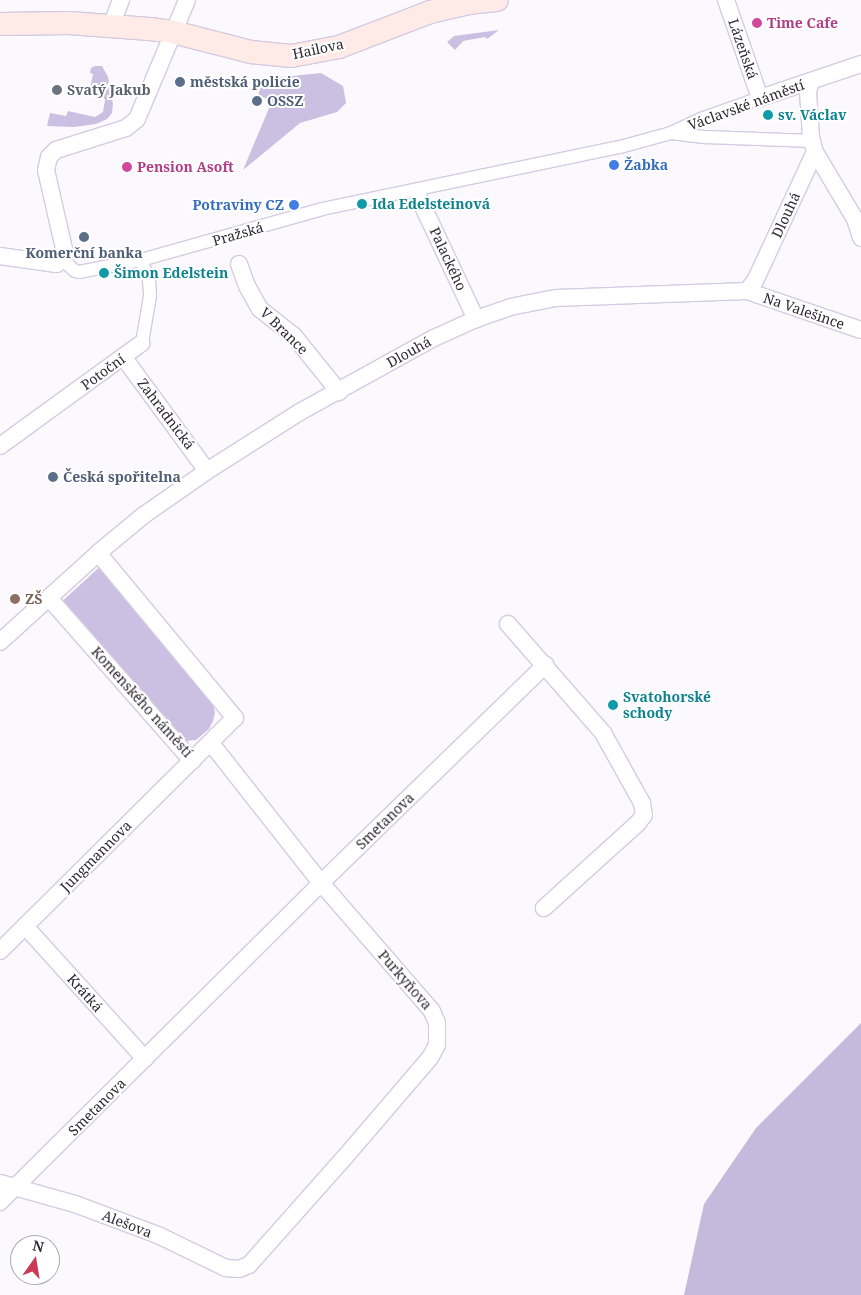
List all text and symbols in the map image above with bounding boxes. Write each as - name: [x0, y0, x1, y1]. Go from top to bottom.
- place label: Time Cafe: [767, 15, 838, 31]
- street label: Lázeňská: [725, 17, 761, 81]
- marker: Time Cafe: [751, 17, 763, 29]
- street label: Hailova: [291, 35, 345, 63]
- place label: městská policie: [190, 74, 300, 90]
- marker: městská policie: [174, 76, 186, 88]
- street label: Václavské náměstí: [686, 76, 806, 134]
- place label: Svatý Jakub: [67, 82, 151, 98]
- marker: Svatý Jakub: [51, 84, 63, 96]
- place label: OSSZ: [267, 93, 304, 109]
- marker: OSSZ: [251, 95, 263, 107]
- place label: sv. Václav: [778, 107, 847, 123]
- marker: sv. Václav: [762, 109, 774, 121]
- place label: Žabka: [624, 157, 668, 173]
- place label: Pension Asoft: [137, 159, 234, 175]
- marker: Žabka: [608, 159, 620, 171]
- marker: Pension Asoft: [121, 161, 133, 173]
- street label: Dlouhá: [768, 190, 804, 240]
- place label: Ida Edelsteinová: [372, 196, 490, 212]
- place label: Potraviny CZ: [192, 197, 284, 213]
- marker: Ida Edelsteinová: [356, 198, 368, 210]
- marker: Potraviny CZ: [288, 199, 300, 211]
- street label: Pražská: [211, 219, 265, 249]
- street label: Palackého: [426, 225, 470, 293]
- marker: Komerční banka: [78, 231, 90, 243]
- place label: Komerční banka: [25, 245, 143, 261]
- place label: Šimon Edelstein: [114, 265, 228, 281]
- marker: Šimon Edelstein: [98, 267, 110, 279]
- street label: Na Valešince: [761, 289, 847, 333]
- street label: V Brance: [257, 304, 311, 358]
- street label: Dlouhá: [384, 333, 434, 371]
- street label: Potoční: [78, 351, 128, 393]
- street label: Zahradnická: [134, 375, 198, 453]
- place label: Česká spořitelna: [63, 469, 181, 485]
- marker: Česká spořitelna: [47, 471, 59, 483]
- place label: ZŠ: [25, 591, 42, 607]
- marker: ZŠ: [9, 593, 21, 605]
- street label: Komenského náměstí: [88, 643, 196, 761]
- place label: Svatohorské schody: [623, 689, 711, 722]
- marker: Svatohorské schody: [607, 699, 619, 711]
- street label: Smetanova: [352, 789, 418, 853]
- street label: Jungmannova: [57, 817, 135, 895]
- street label: Purkyňova: [375, 947, 435, 1013]
- street label: Krátká: [64, 971, 106, 1015]
- street label: Smetanova: [65, 1075, 129, 1139]
- street label: Alešova: [100, 1207, 154, 1241]
- north arrow: [10, 1235, 60, 1285]
- text: N: [31, 1235, 46, 1256]

